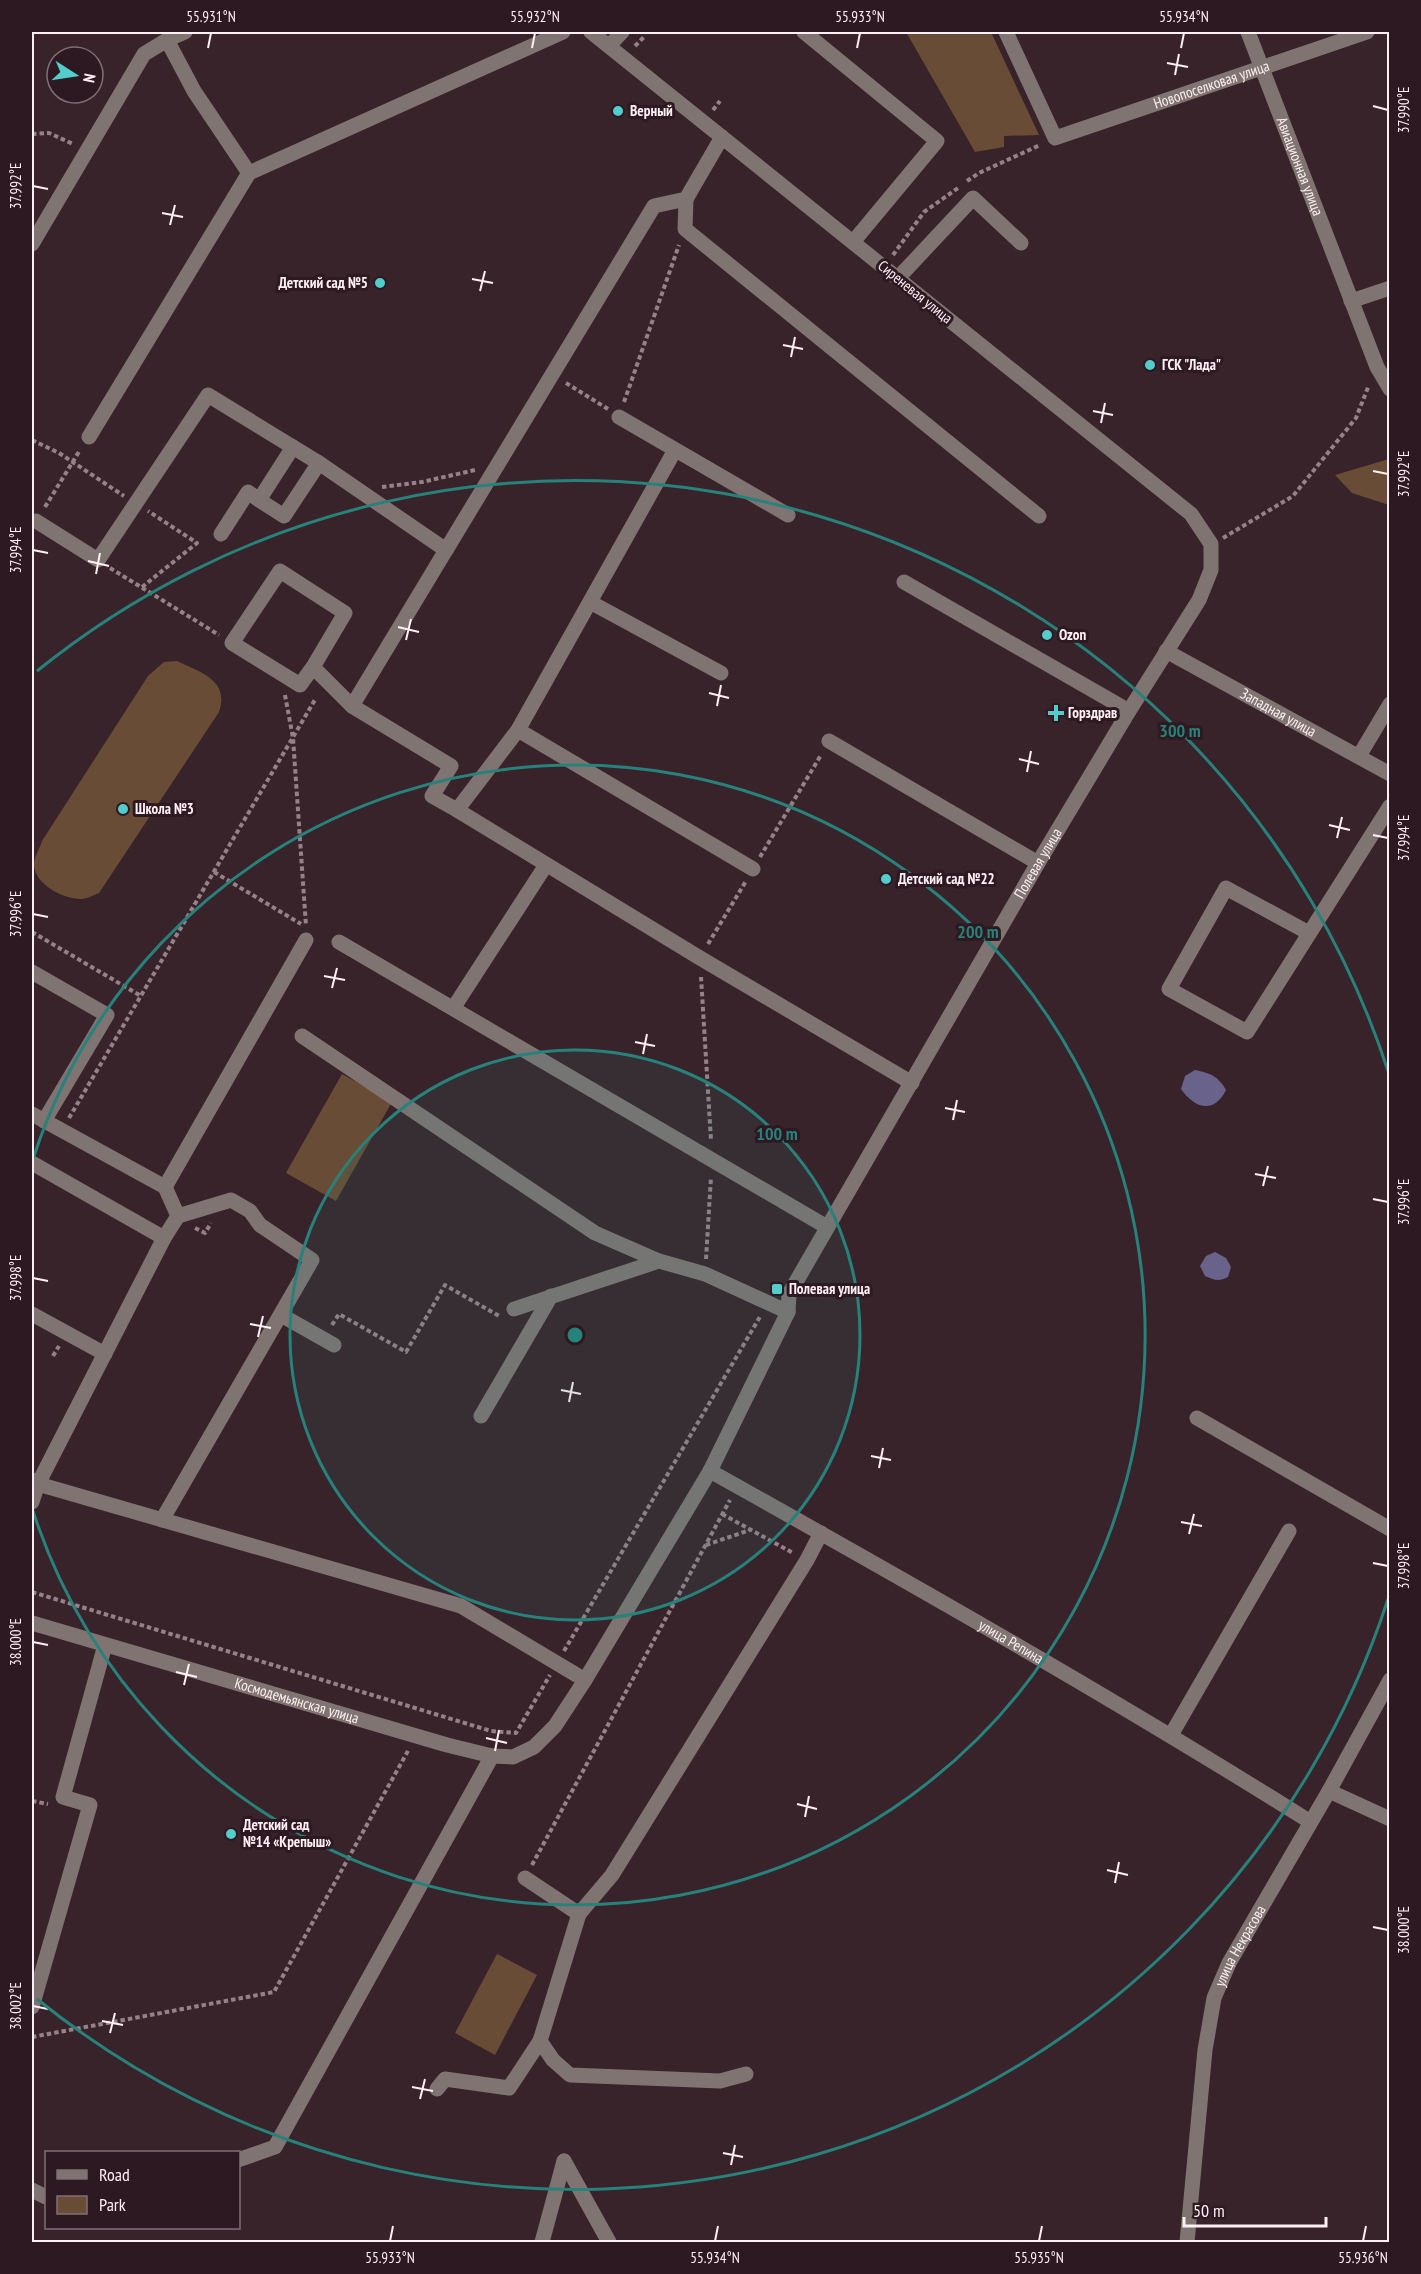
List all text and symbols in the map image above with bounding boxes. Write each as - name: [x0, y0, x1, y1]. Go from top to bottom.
- text: 55.931°N: [186, 7, 236, 26]
- text: 55.932°N: [510, 7, 560, 26]
- text: 55.933°N: [835, 7, 885, 26]
- text: 55.934°N: [1159, 7, 1209, 26]
- north arrow: [45, 45, 105, 105]
- street label: Новопоселковая улица: [1151, 56, 1272, 113]
- text: N: [79, 72, 100, 84]
- text: 37.990°E: [1394, 87, 1413, 133]
- place label: Верный: [630, 101, 673, 120]
- marker: Верный: [611, 104, 625, 118]
- street label: Авиационная улица: [1273, 114, 1328, 218]
- text: 37.992°E: [6, 163, 25, 209]
- street label: Сиреневая улица: [874, 256, 957, 328]
- place label: Детский сад №5: [278, 273, 368, 292]
- marker: Детский сад №5: [373, 276, 387, 290]
- place label: ГСК "Лада": [1162, 355, 1221, 374]
- marker: ГСК "Лада": [1143, 358, 1157, 372]
- text: 37.992°E: [1394, 451, 1413, 497]
- text: 37.994°E: [6, 527, 25, 573]
- place label: Ozon: [1059, 625, 1086, 644]
- marker: Ozon: [1040, 628, 1054, 642]
- street label: Западная улица: [1237, 684, 1320, 741]
- place label: Горздрав: [1068, 703, 1117, 722]
- marker: Горздрав: [1049, 706, 1063, 720]
- text: 300 m: [1159, 719, 1201, 742]
- place label: Школа №3: [135, 799, 194, 818]
- marker: Школа №3: [116, 802, 130, 816]
- text: 37.994°E: [1394, 815, 1413, 861]
- street label: Полевая улица: [1010, 824, 1066, 902]
- place label: Детский сад №22: [898, 869, 995, 888]
- marker: Детский сад №22: [879, 872, 893, 886]
- text: 37.996°E: [6, 891, 25, 937]
- text: 200 m: [957, 920, 999, 943]
- text: 100 m: [756, 1122, 798, 1145]
- text: 37.996°E: [1394, 1179, 1413, 1225]
- text: 37.998°E: [6, 1255, 25, 1301]
- place label: Полевая улица: [789, 1279, 870, 1298]
- marker: Полевая улица: [770, 1282, 784, 1296]
- centre of rings: [565, 1325, 585, 1345]
- text: 37.998°E: [1394, 1543, 1413, 1589]
- street label: улица Репина: [975, 1615, 1047, 1668]
- text: 38.000°E: [6, 1618, 25, 1666]
- street label: Космодемьянская улица: [233, 1673, 361, 1728]
- place label: Детский сад №14 «Крепыш»: [243, 1815, 331, 1851]
- marker: Детский сад №14 «Крепыш»: [224, 1827, 238, 1841]
- street label: улица Некрасова: [1210, 1901, 1270, 1989]
- text: 38.000°E: [1394, 1906, 1413, 1954]
- text: 38.002°E: [6, 1982, 25, 2030]
- legend: [45, 2151, 240, 2229]
- text: Road: [99, 2163, 130, 2186]
- scale bar: [1184, 2190, 1326, 2228]
- text: Park: [99, 2193, 126, 2216]
- text: 50 m: [1193, 2199, 1225, 2222]
- text: 55.933°N: [365, 2248, 415, 2267]
- text: 55.934°N: [690, 2248, 740, 2267]
- text: 55.935°N: [1014, 2248, 1064, 2267]
- text: 55.936°N: [1338, 2248, 1388, 2267]

